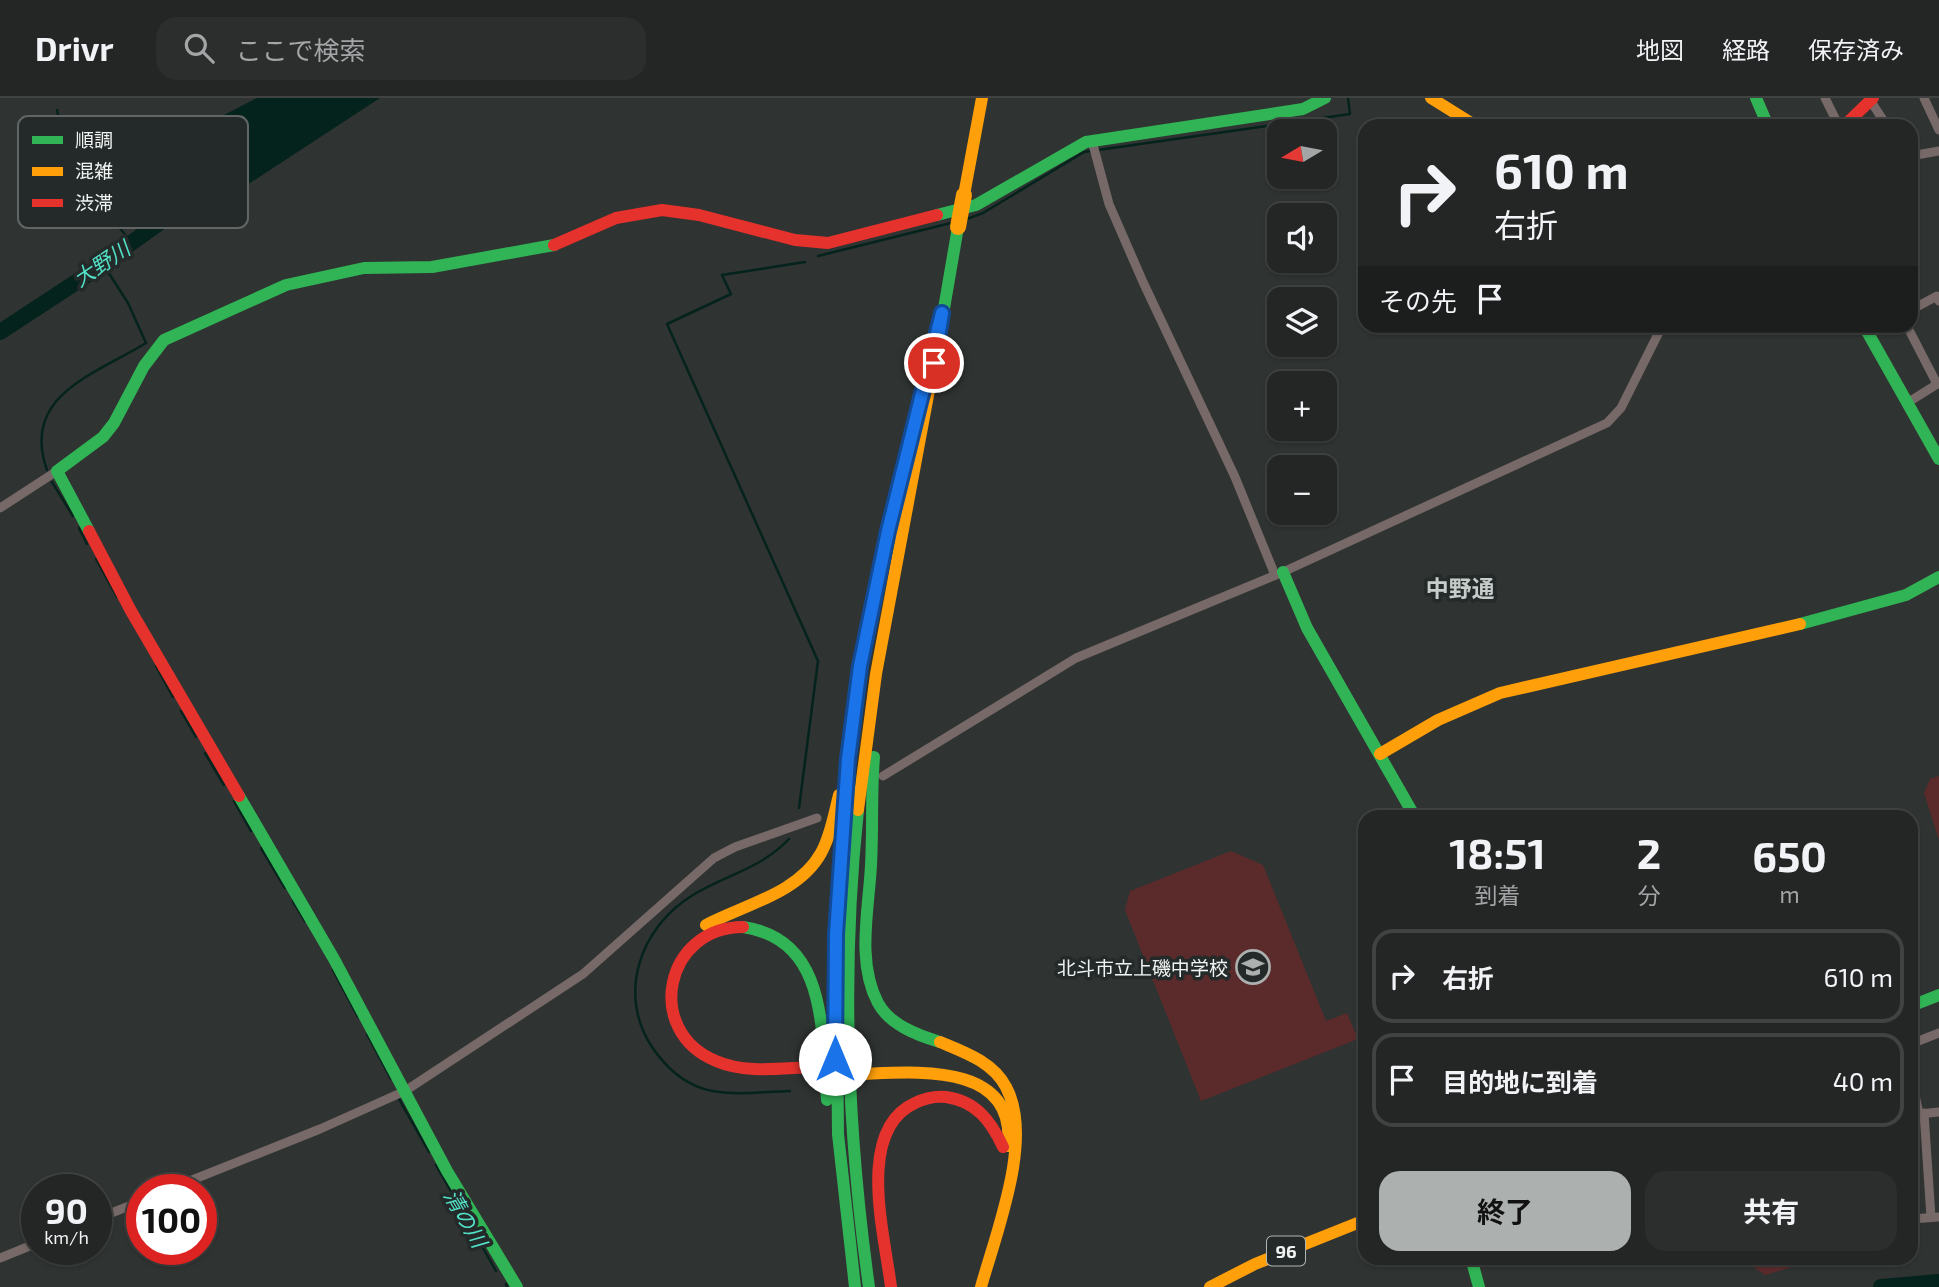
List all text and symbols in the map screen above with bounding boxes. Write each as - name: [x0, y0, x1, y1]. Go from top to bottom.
- search box: [156, 17, 646, 80]
- text: Drivr: [35, 28, 114, 68]
- icon: search: [180, 29, 218, 67]
- text: ここで検索: [236, 34, 366, 65]
- text: 地図: [1636, 35, 1684, 64]
- text: 経路: [1722, 35, 1770, 64]
- text: 保存済み: [1808, 35, 1904, 64]
- legend: [18, 116, 248, 228]
- north arrow: [1267, 119, 1337, 189]
- map controls: [1267, 119, 1337, 525]
- text: 順調: [75, 128, 113, 151]
- text: 610 m: [1494, 140, 1629, 199]
- icon: right: [1379, 147, 1470, 238]
- text: 混雑: [75, 159, 113, 182]
- text: 渋滞: [75, 191, 113, 214]
- button: sound: [1267, 203, 1337, 273]
- text: 右折: [1494, 205, 1558, 243]
- water label: 大野川: [68, 234, 136, 291]
- icon: arrive: [1471, 280, 1509, 318]
- text: その先: [1379, 285, 1457, 316]
- button: layers: [1267, 287, 1337, 357]
- pin: [904, 333, 964, 393]
- icon: arrive: [915, 344, 953, 382]
- button: +: [1267, 371, 1337, 441]
- button: −: [1267, 455, 1337, 525]
- district label: 中野通: [1426, 574, 1495, 602]
- text: 18:51: [1449, 827, 1546, 877]
- text: 2: [1637, 827, 1661, 877]
- text: 650: [1752, 830, 1827, 880]
- text: m: [1780, 880, 1800, 908]
- text: 到着: [1474, 881, 1520, 909]
- text: 分: [1637, 881, 1660, 909]
- school or university icon: 北斗市立上磯中学校: [1234, 948, 1272, 986]
- place label: 北斗市立上磯中学校: [1057, 956, 1228, 979]
- icon: right: [1383, 957, 1421, 995]
- text: 610 m: [1824, 961, 1893, 992]
- text: 右折: [1442, 962, 1494, 993]
- position arrow: [798, 1022, 872, 1096]
- icon: arrive: [1383, 1061, 1421, 1099]
- text: 40 m: [1833, 1065, 1893, 1096]
- text: 目的地に到着: [1442, 1066, 1598, 1097]
- button: 終了: [1379, 1171, 1631, 1251]
- button: 共有: [1645, 1171, 1897, 1251]
- speed limit sign: 100: [126, 1174, 217, 1265]
- water label: 清の川: [439, 1184, 494, 1253]
- text: 90: [45, 1189, 88, 1231]
- text: km/h: [44, 1226, 89, 1248]
- road number: 96: [1267, 1236, 1305, 1266]

